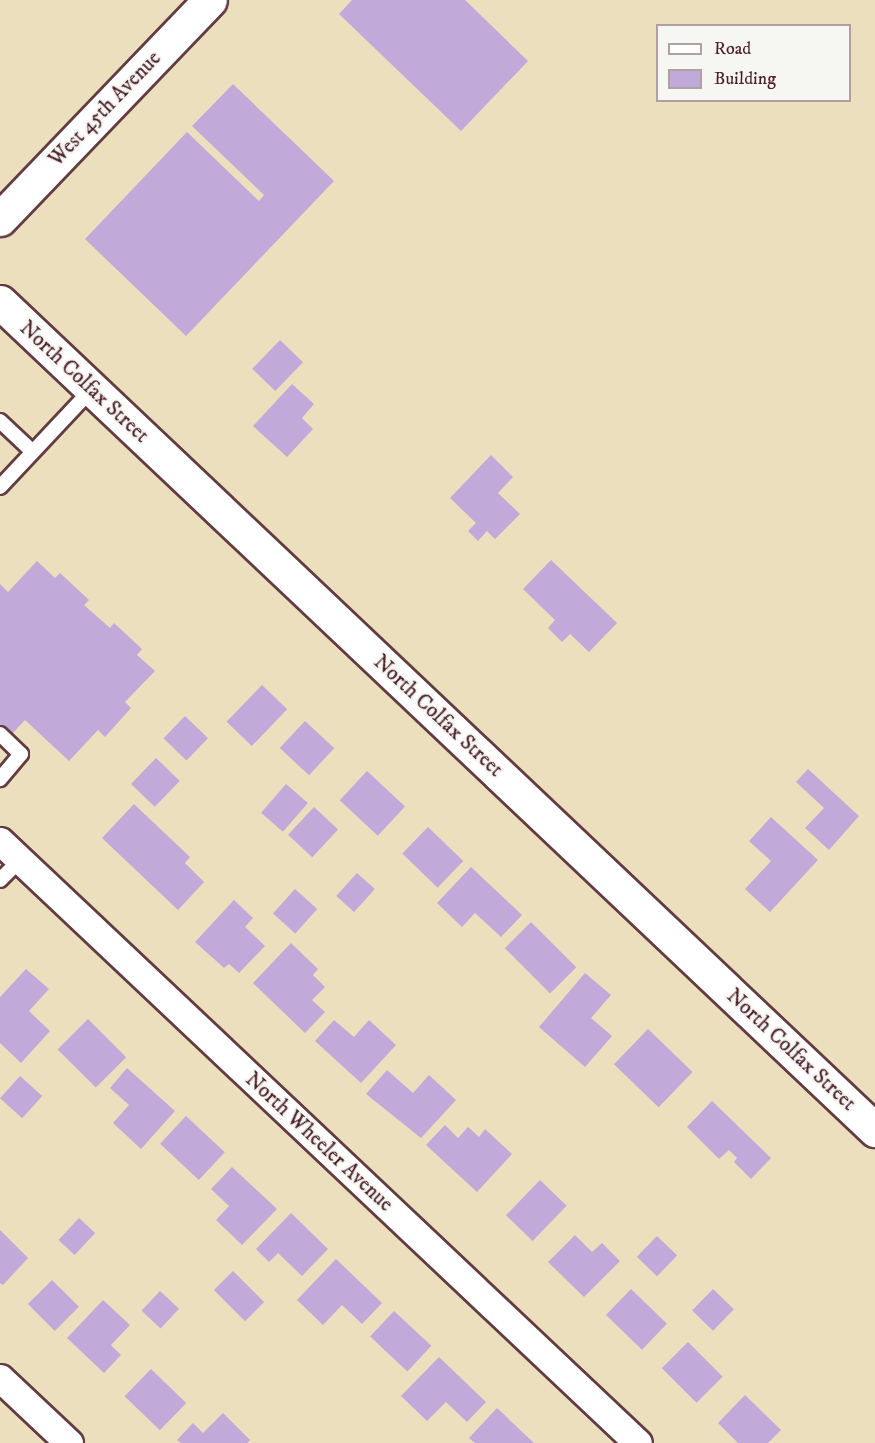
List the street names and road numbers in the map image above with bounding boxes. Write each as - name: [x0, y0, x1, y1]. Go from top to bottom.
- street label: West 45th Avenue: [44, 46, 166, 172]
- street label: North Colfax Street: [14, 316, 154, 448]
- street label: North Colfax Street: [368, 650, 508, 782]
- street label: North Colfax Street: [721, 984, 861, 1116]
- street label: North Wheeler Avenue: [240, 1067, 398, 1217]

